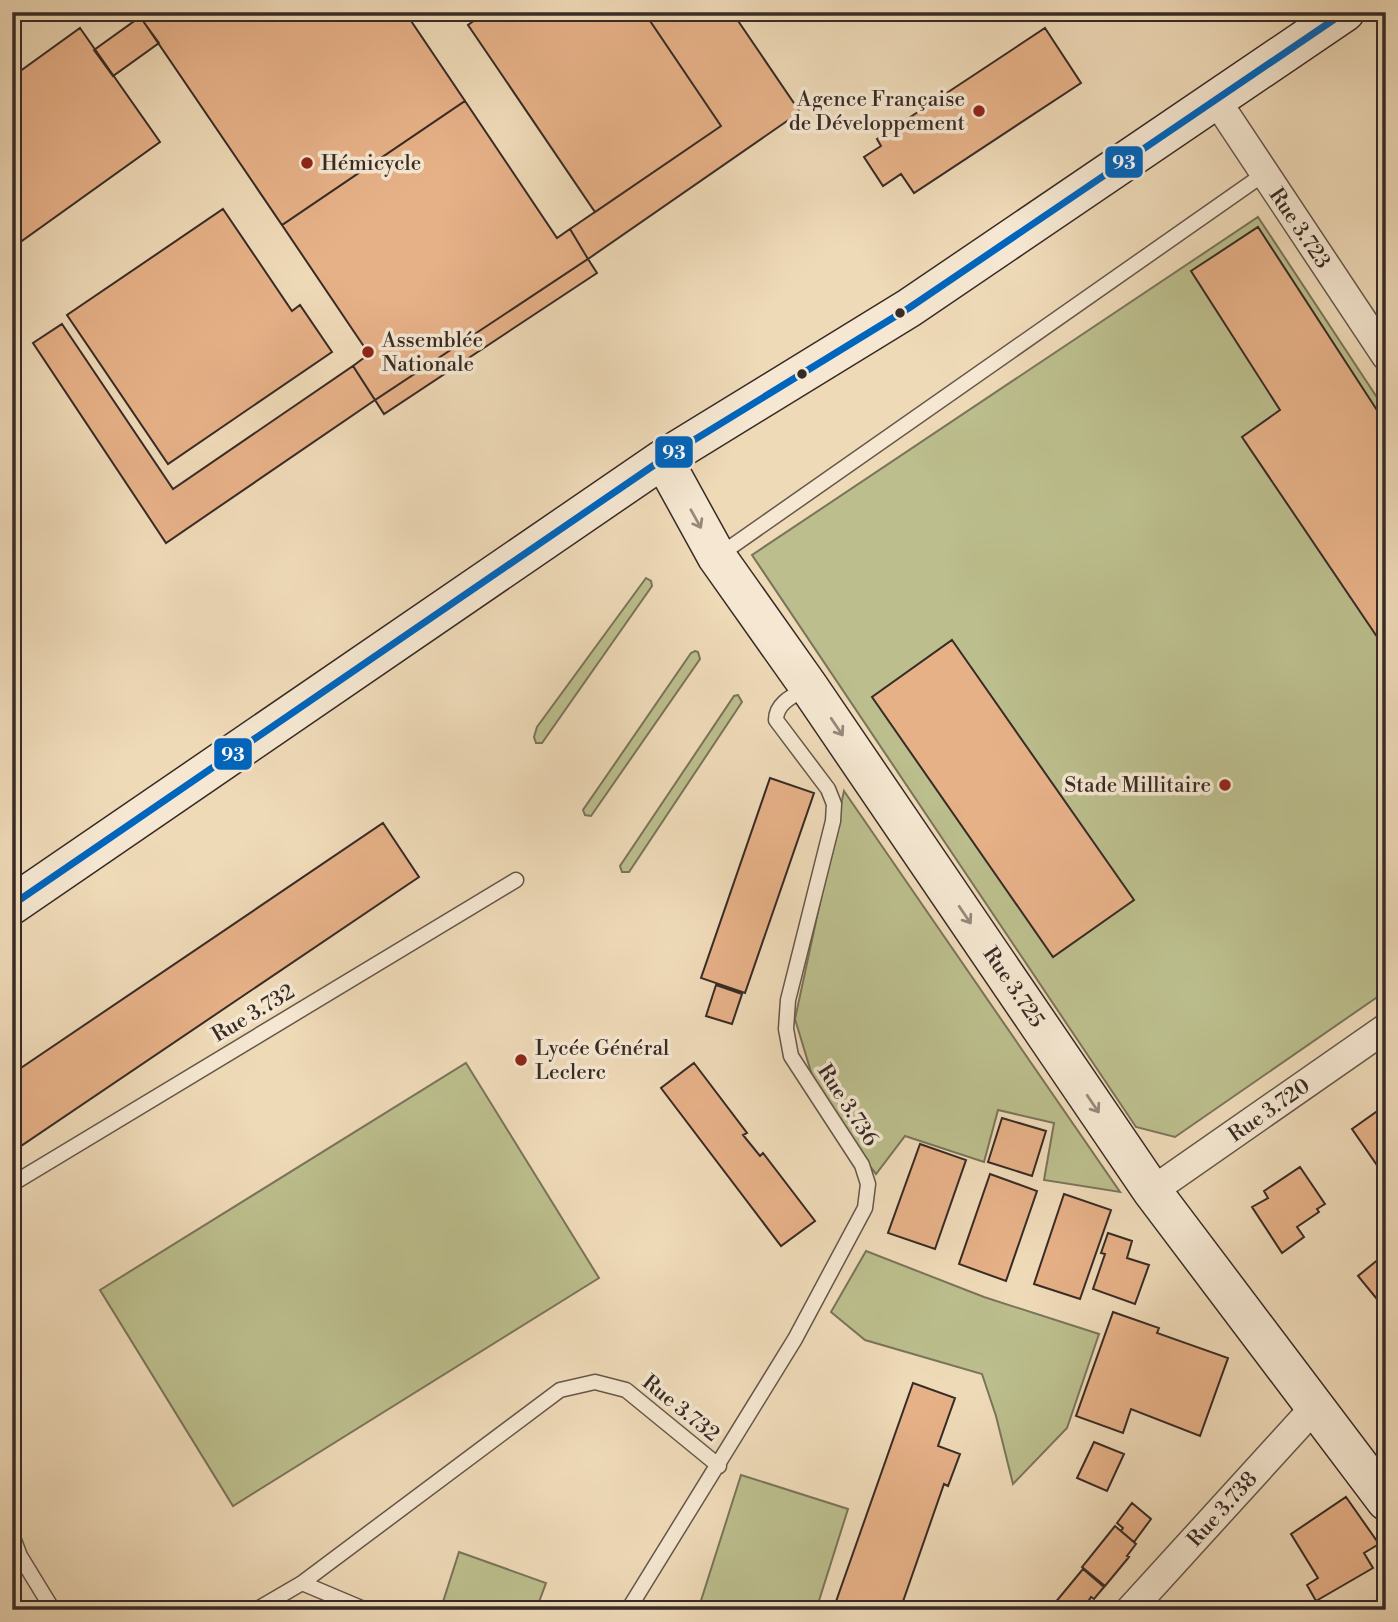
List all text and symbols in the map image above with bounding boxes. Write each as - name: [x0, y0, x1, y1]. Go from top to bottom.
- place label: Agence Française de Développement: [789, 87, 966, 137]
- marker: Agence Française de Développement: [971, 103, 987, 119]
- line badge: 93: [1104, 145, 1144, 179]
- place label: Hémicycle: [321, 151, 421, 177]
- text: 93: [1112, 151, 1136, 175]
- marker: Hémicycle: [299, 155, 315, 171]
- street label: Rue 3.723: [1263, 183, 1336, 274]
- unlabelled marker: [893, 306, 907, 320]
- place label: Assemblée Nationale: [381, 328, 483, 378]
- marker: Assemblée Nationale: [360, 344, 376, 360]
- unlabelled marker: [795, 367, 809, 381]
- line badge: 93: [654, 435, 694, 469]
- text: 93: [662, 441, 686, 465]
- one-way arrow: [689, 508, 703, 528]
- one-way arrow: [830, 717, 844, 736]
- line badge: 93: [213, 737, 253, 771]
- text: 93: [221, 743, 245, 767]
- place label: Stade Millitaire: [1064, 773, 1211, 799]
- marker: Stade Millitaire: [1217, 777, 1233, 793]
- one-way arrow: [958, 905, 972, 925]
- street label: Rue 3.725: [977, 942, 1050, 1033]
- street label: Rue 3.732: [208, 979, 300, 1049]
- place label: Lycée Général Leclerc: [535, 1036, 669, 1086]
- marker: Lycée Général Leclerc: [513, 1052, 529, 1068]
- street label: Rue 3.736: [811, 1060, 883, 1152]
- street label: Rue 3.720: [1224, 1073, 1316, 1148]
- one-way arrow: [1086, 1093, 1100, 1113]
- street label: Rue 3.732: [637, 1370, 724, 1448]
- street label: Rue 3.738: [1182, 1467, 1263, 1553]

